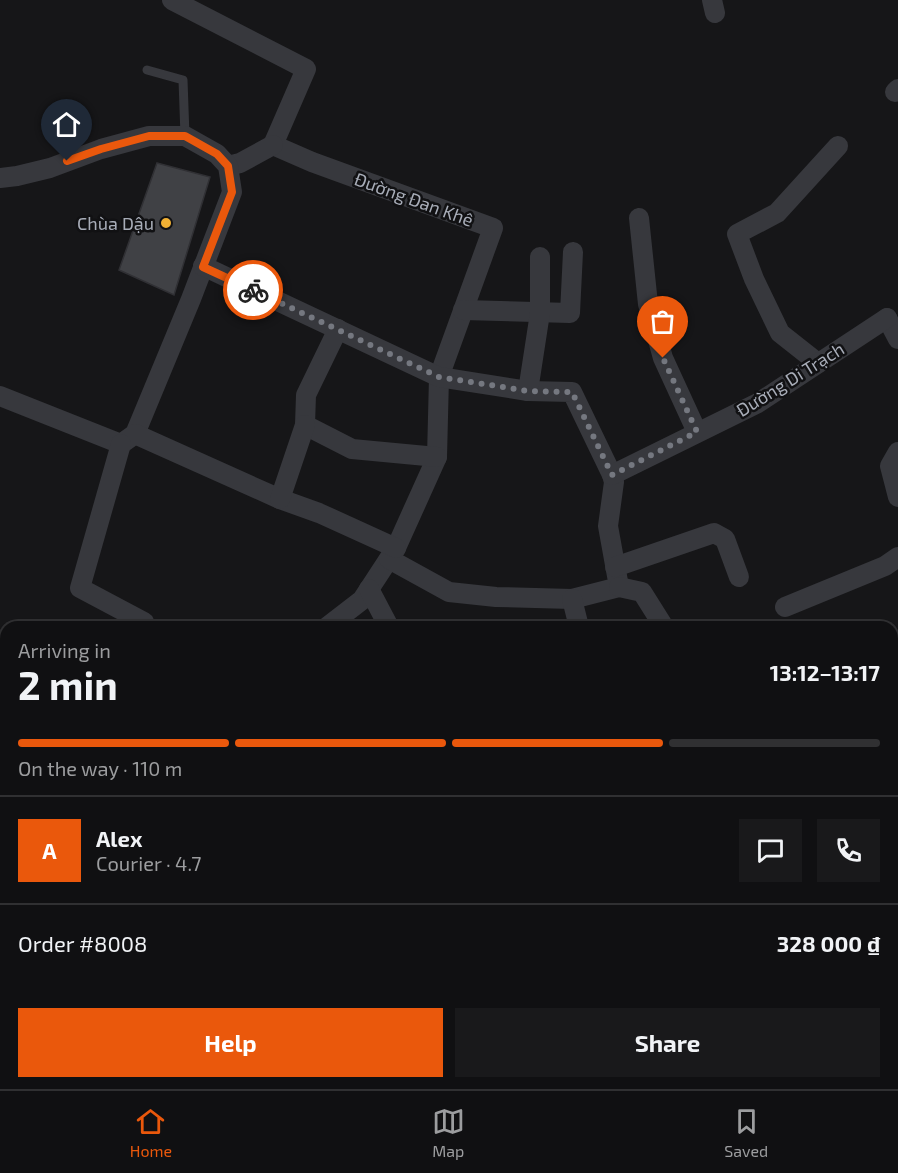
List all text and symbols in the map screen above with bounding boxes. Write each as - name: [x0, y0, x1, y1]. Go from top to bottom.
- pin: [41, 99, 92, 161]
- icon: home: [50, 108, 83, 141]
- street label: Đường Đan Khê: [352, 167, 476, 231]
- place label: Chùa Dậu: [77, 212, 154, 234]
- marker: Chùa Dậu: [159, 216, 173, 230]
- courier: [223, 260, 283, 320]
- icon: bike: [237, 274, 270, 307]
- pin: [637, 296, 688, 358]
- icon: bag: [646, 305, 679, 338]
- street label: Đường Di Trạch: [732, 337, 848, 421]
- text: Arriving in: [18, 638, 111, 662]
- text: 13:12–13:17: [770, 659, 880, 685]
- text: 2 min: [18, 661, 118, 708]
- text: On the way · 110 m: [18, 756, 182, 780]
- button: chat: [739, 819, 802, 882]
- button: phone: [817, 819, 880, 882]
- text: Alex: [96, 825, 142, 851]
- text: A: [42, 837, 57, 863]
- text: Courier · 4.7: [96, 851, 202, 875]
- text: Order #8008: [18, 930, 147, 956]
- text: 328 000 ₫: [777, 930, 880, 956]
- button: Help: [18, 1008, 443, 1077]
- button: Share: [455, 1008, 880, 1077]
- tab: Home: [130, 1105, 172, 1160]
- tab: Map: [432, 1105, 465, 1160]
- tab: Saved: [724, 1105, 768, 1160]

